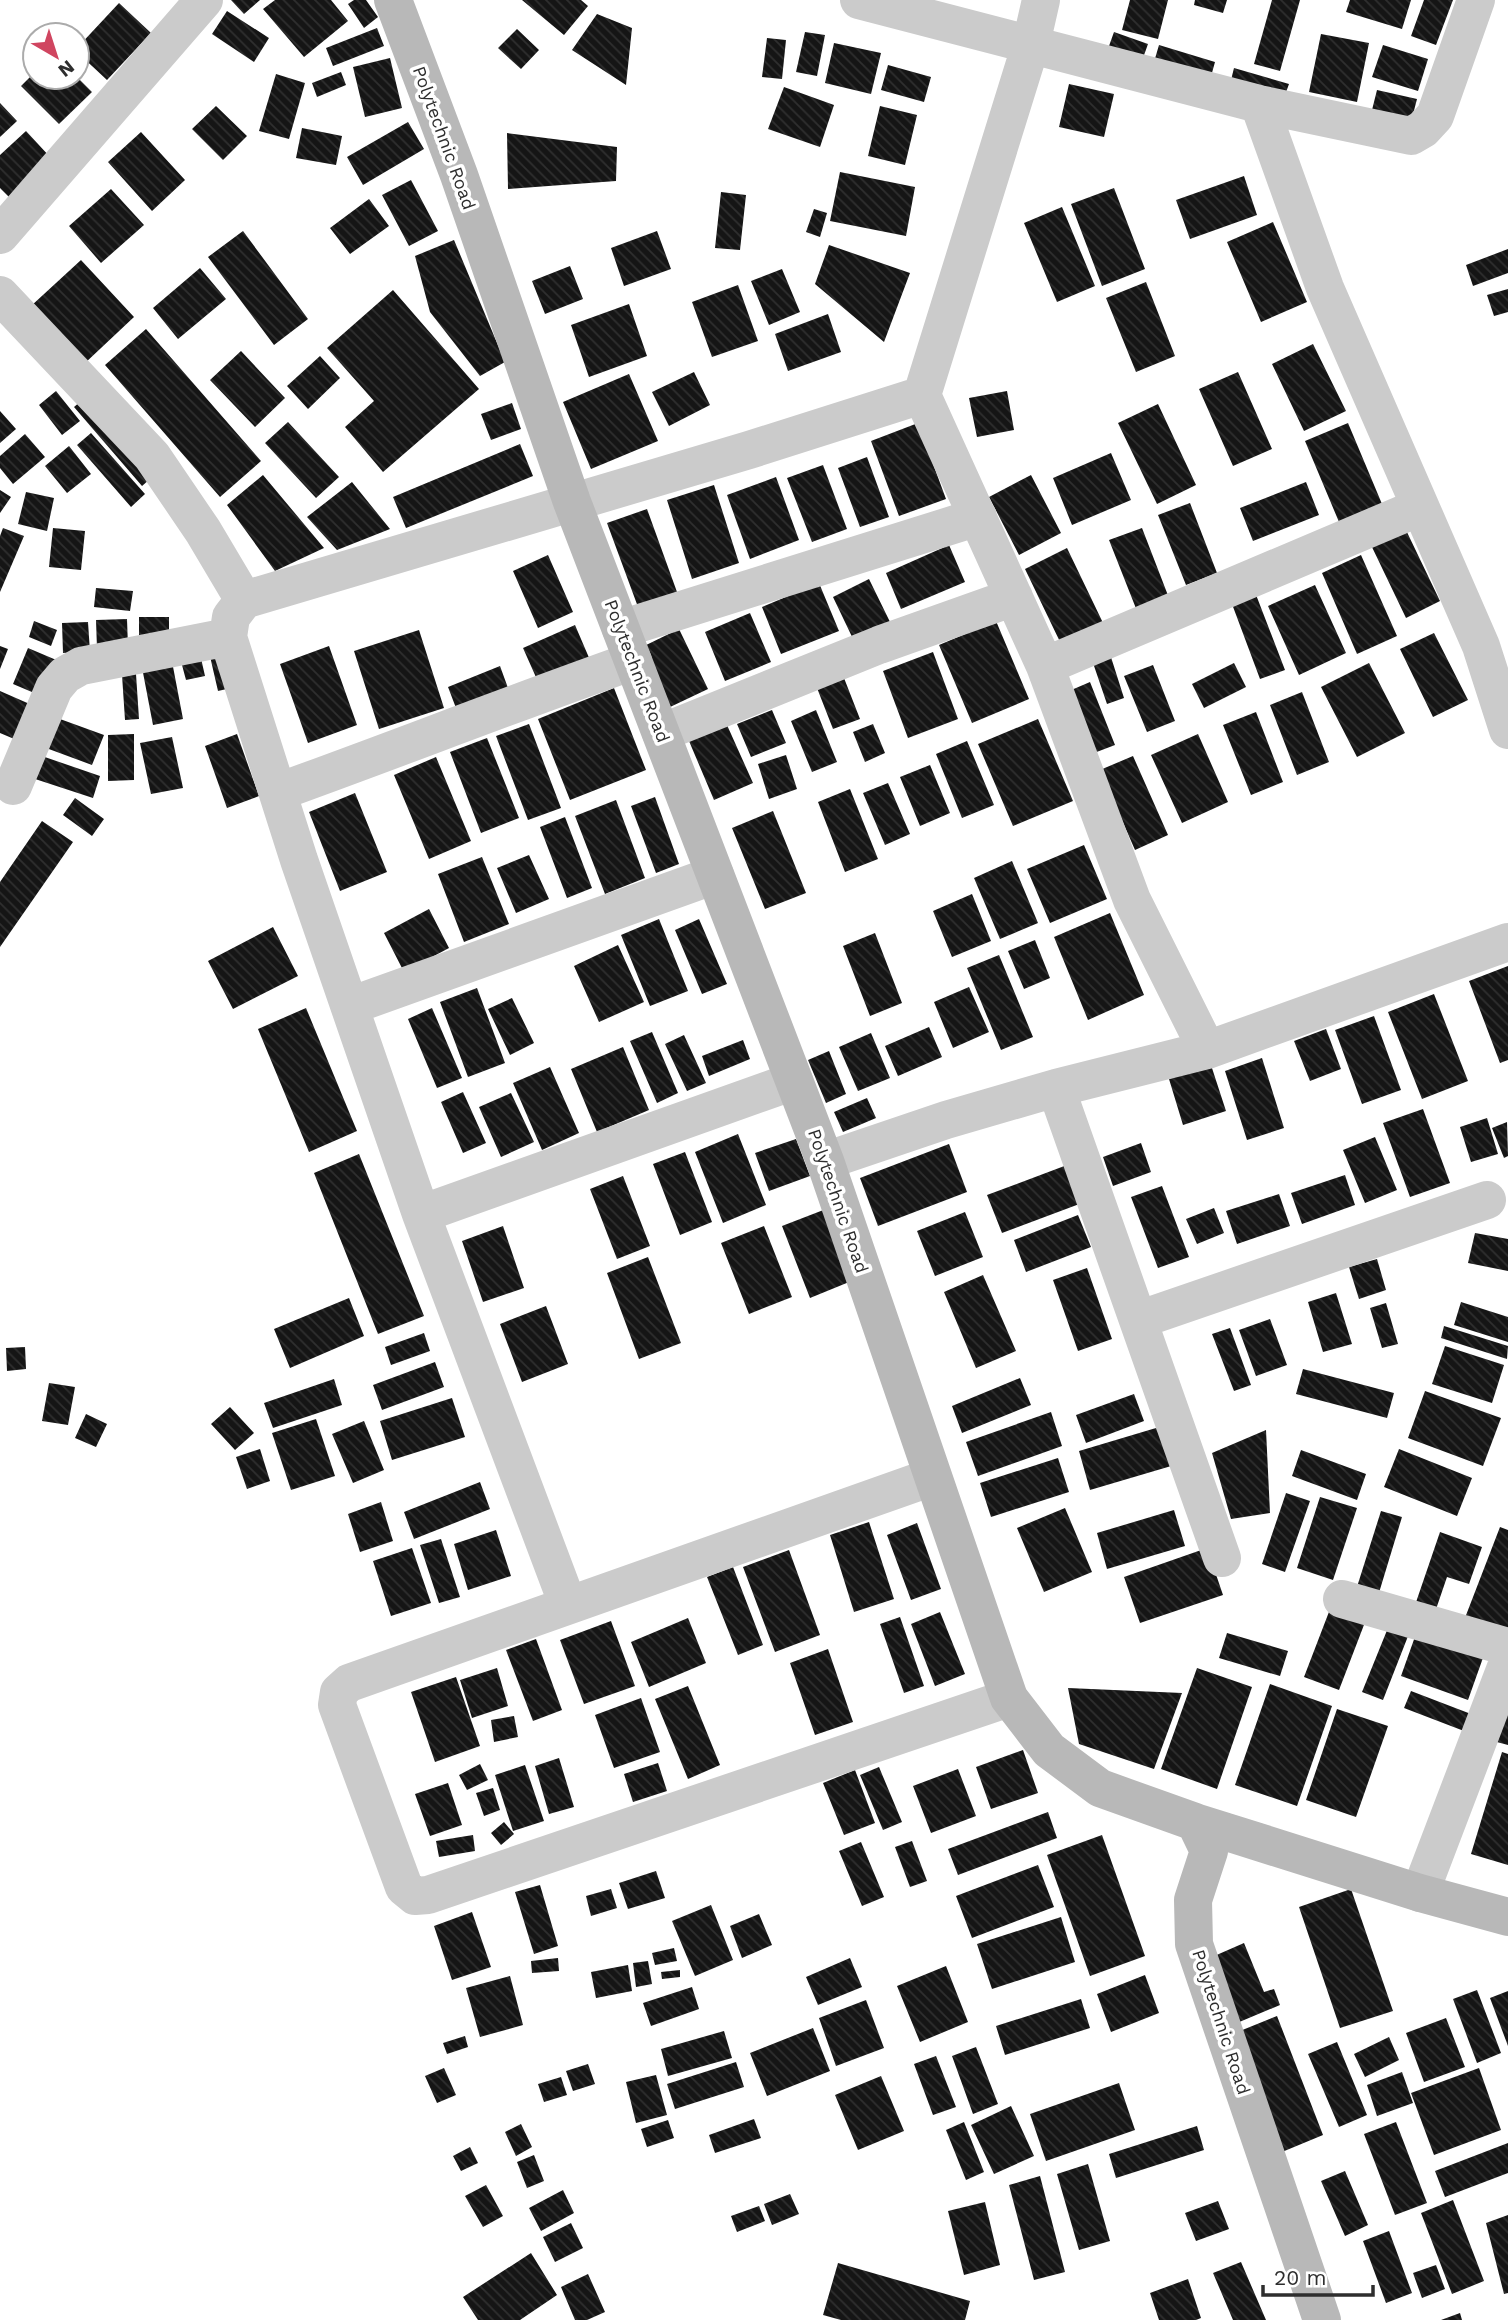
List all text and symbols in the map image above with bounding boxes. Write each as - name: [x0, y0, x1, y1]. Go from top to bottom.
- north arrow: [21, 21, 91, 91]
- text: N: [54, 55, 79, 82]
- street label: Polytechnic Road: [409, 63, 480, 212]
- street label: Polytechnic Road: [601, 596, 674, 745]
- street label: Polytechnic Road: [804, 1126, 873, 1276]
- street label: Polytechnic Road: [1188, 1947, 1255, 2097]
- scale bar: [1263, 2254, 1373, 2298]
- text: 20 m: [1274, 2265, 1326, 2290]

